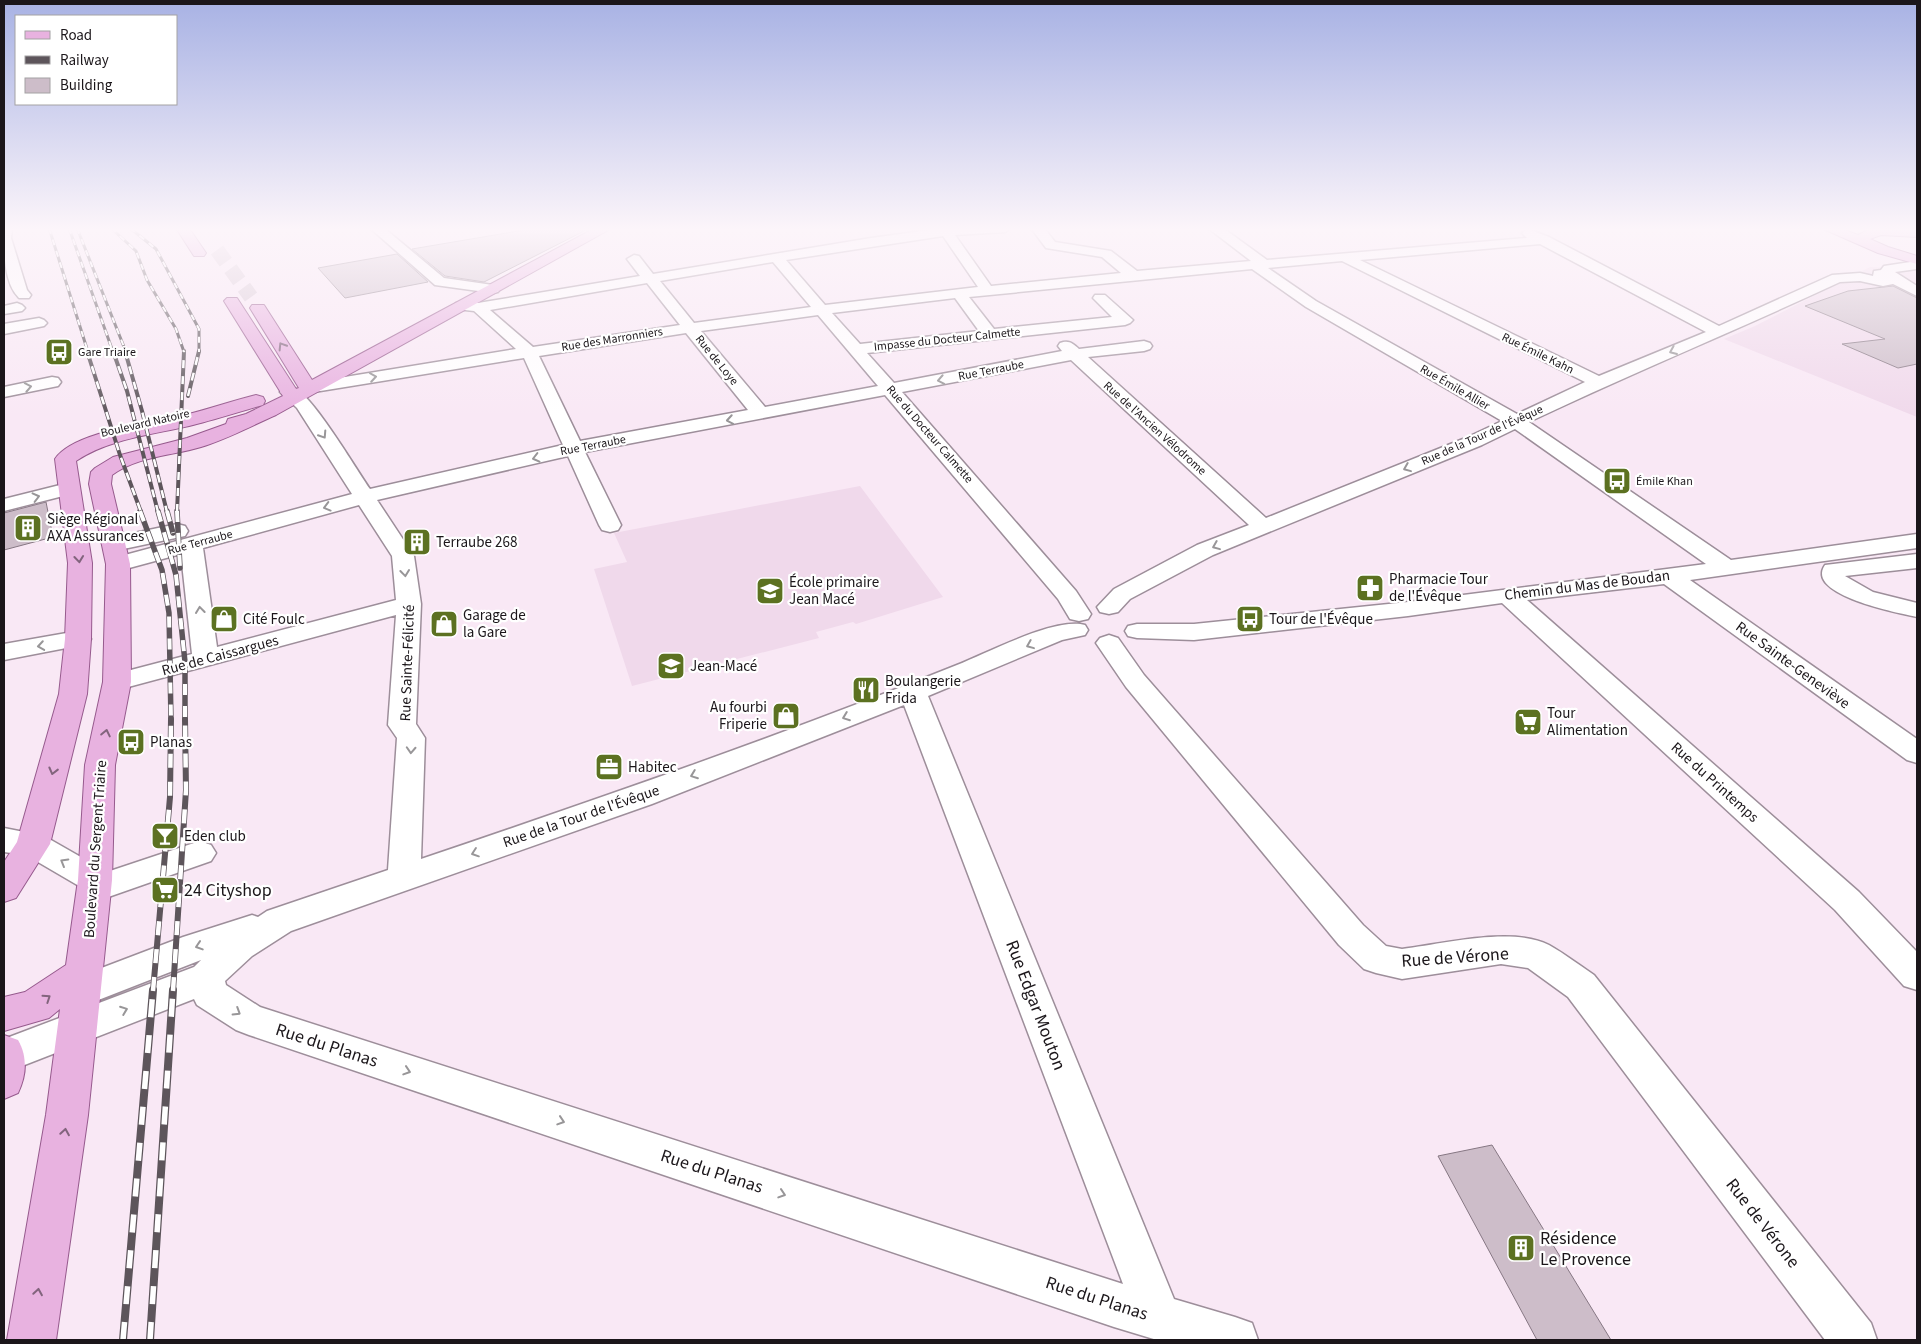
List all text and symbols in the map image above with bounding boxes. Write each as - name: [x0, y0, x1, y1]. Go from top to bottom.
- legend: [15, 15, 178, 105]
- text: Road: [60, 25, 92, 46]
- text: Railway: [60, 50, 109, 71]
- text: Building: [60, 75, 113, 96]
- street label: Rue des Marronniers: [560, 323, 664, 356]
- street label: Impasse du Docteur Calmette: [873, 323, 1021, 356]
- street label: Rue Émile Kahn: [1499, 329, 1577, 378]
- street label: Rue de Loye: [691, 331, 742, 389]
- bus stop icon: Gare Triaire: [44, 337, 74, 367]
- one-way arrow: [279, 343, 288, 352]
- place label: Gare Triaire: [78, 344, 136, 361]
- one-way arrow: [1670, 345, 1678, 355]
- street label: Rue Terraube: [957, 356, 1025, 385]
- street label: Rue Émile Allier: [1417, 361, 1494, 415]
- one-way arrow: [369, 373, 378, 383]
- one-way arrow: [937, 374, 946, 385]
- street label: Rue de l'Ancien Vélodrome: [1099, 378, 1210, 479]
- one-way arrow: [23, 382, 32, 393]
- street label: Rue du Docteur Calmette: [882, 382, 977, 487]
- street label: Rue de la Tour de l'Évêque: [1419, 401, 1546, 470]
- street label: Boulevard Natoire: [99, 405, 191, 442]
- one-way arrow: [726, 414, 734, 424]
- one-way arrow: [317, 430, 327, 439]
- street label: Rue Terraube: [559, 431, 627, 460]
- one-way arrow: [532, 452, 541, 463]
- one-way arrow: [1404, 462, 1412, 472]
- bus stop icon: Émile Khan: [1602, 466, 1632, 496]
- place label: Émile Khan: [1636, 473, 1693, 490]
- one-way arrow: [31, 492, 40, 503]
- one-way arrow: [323, 502, 332, 512]
- place label: Siège Régional AXA Assurances: [47, 509, 144, 547]
- building icon: Siège Régional AXA Assurances: [13, 513, 43, 543]
- street label: Rue Terraube: [166, 526, 234, 559]
- building icon: Terraube 268: [402, 527, 432, 557]
- place label: Terraube 268: [436, 532, 517, 553]
- one-way arrow: [1212, 539, 1221, 550]
- one-way arrow: [73, 555, 84, 563]
- street label: Chemin du Mas de Boudan: [1503, 565, 1671, 606]
- one-way arrow: [400, 569, 410, 578]
- place label: Pharmacie Tour de l'Évêque: [1389, 569, 1489, 607]
- place label: École primaire Jean Macé: [789, 572, 879, 610]
- pharmacy icon: Pharmacie Tour de l'Évêque: [1355, 573, 1385, 603]
- school or university icon: École primaire Jean Macé: [755, 576, 785, 606]
- shop icon: Cité Foulc: [209, 604, 239, 634]
- street label: Rue Sainte-Félicité: [395, 604, 420, 722]
- bus stop icon: Tour de l'Évêque: [1235, 604, 1265, 634]
- place label: Garage de la Gare: [463, 605, 526, 643]
- one-way arrow: [195, 606, 206, 614]
- place label: Cité Foulc: [243, 609, 305, 630]
- shop icon: Garage de la Gare: [429, 609, 459, 639]
- place label: Tour de l'Évêque: [1269, 609, 1373, 630]
- street label: Rue Sainte-Geneviève: [1731, 617, 1854, 714]
- street label: Rue de Caissargues: [159, 630, 281, 681]
- one-way arrow: [1026, 638, 1035, 649]
- one-way arrow: [37, 640, 45, 650]
- school or university icon: Jean-Macé: [656, 651, 686, 681]
- place label: Jean-Macé: [690, 656, 757, 677]
- place label: Boulangerie Frida: [885, 671, 961, 709]
- restaurant icon: Boulangerie Frida: [851, 675, 881, 705]
- place label: Au fourbi Friperie: [710, 697, 767, 735]
- shop icon: Au fourbi Friperie: [771, 701, 801, 731]
- place label: Tour Alimentation: [1547, 703, 1628, 741]
- supermarket icon: Tour Alimentation: [1513, 707, 1543, 737]
- one-way arrow: [843, 712, 851, 722]
- bus stop icon: Planas: [116, 727, 146, 757]
- one-way arrow: [101, 729, 111, 738]
- place label: Planas: [150, 732, 192, 753]
- street label: Rue du Printemps: [1666, 737, 1763, 827]
- one-way arrow: [405, 746, 416, 754]
- office icon: Habitec: [594, 752, 624, 782]
- place label: Habitec: [628, 757, 677, 778]
- street label: Boulevard du Sergent Triaire: [79, 759, 112, 939]
- one-way arrow: [48, 767, 59, 776]
- one-way arrow: [691, 769, 699, 779]
- street label: Rue de la Tour de l'Évêque: [500, 780, 662, 853]
- bar icon: Eden club: [150, 821, 180, 851]
- place label: Eden club: [184, 826, 246, 847]
- one-way arrow: [472, 847, 480, 857]
- one-way arrow: [60, 858, 69, 868]
- supermarket icon: 24 Cityshop: [150, 875, 180, 905]
- place label: 24 Cityshop: [184, 878, 272, 903]
- street label: Rue Edgar Mouton: [999, 936, 1072, 1074]
- one-way arrow: [195, 940, 204, 950]
- street label: Rue de Vérone: [1400, 941, 1510, 974]
- one-way arrow: [41, 995, 50, 1004]
- one-way arrow: [232, 1005, 241, 1015]
- one-way arrow: [120, 1006, 128, 1016]
- street label: Rue du Planas: [272, 1017, 381, 1074]
- one-way arrow: [402, 1065, 410, 1075]
- one-way arrow: [556, 1115, 565, 1125]
- one-way arrow: [59, 1127, 69, 1136]
- street label: Rue du Planas: [657, 1143, 766, 1200]
- street label: Rue de Vérone: [1720, 1173, 1806, 1273]
- one-way arrow: [777, 1188, 786, 1198]
- place label: Résidence Le Provence: [1540, 1226, 1631, 1272]
- building icon: Résidence Le Provence: [1506, 1233, 1536, 1263]
- street label: Rue du Planas: [1042, 1270, 1151, 1327]
- one-way arrow: [33, 1288, 43, 1297]

